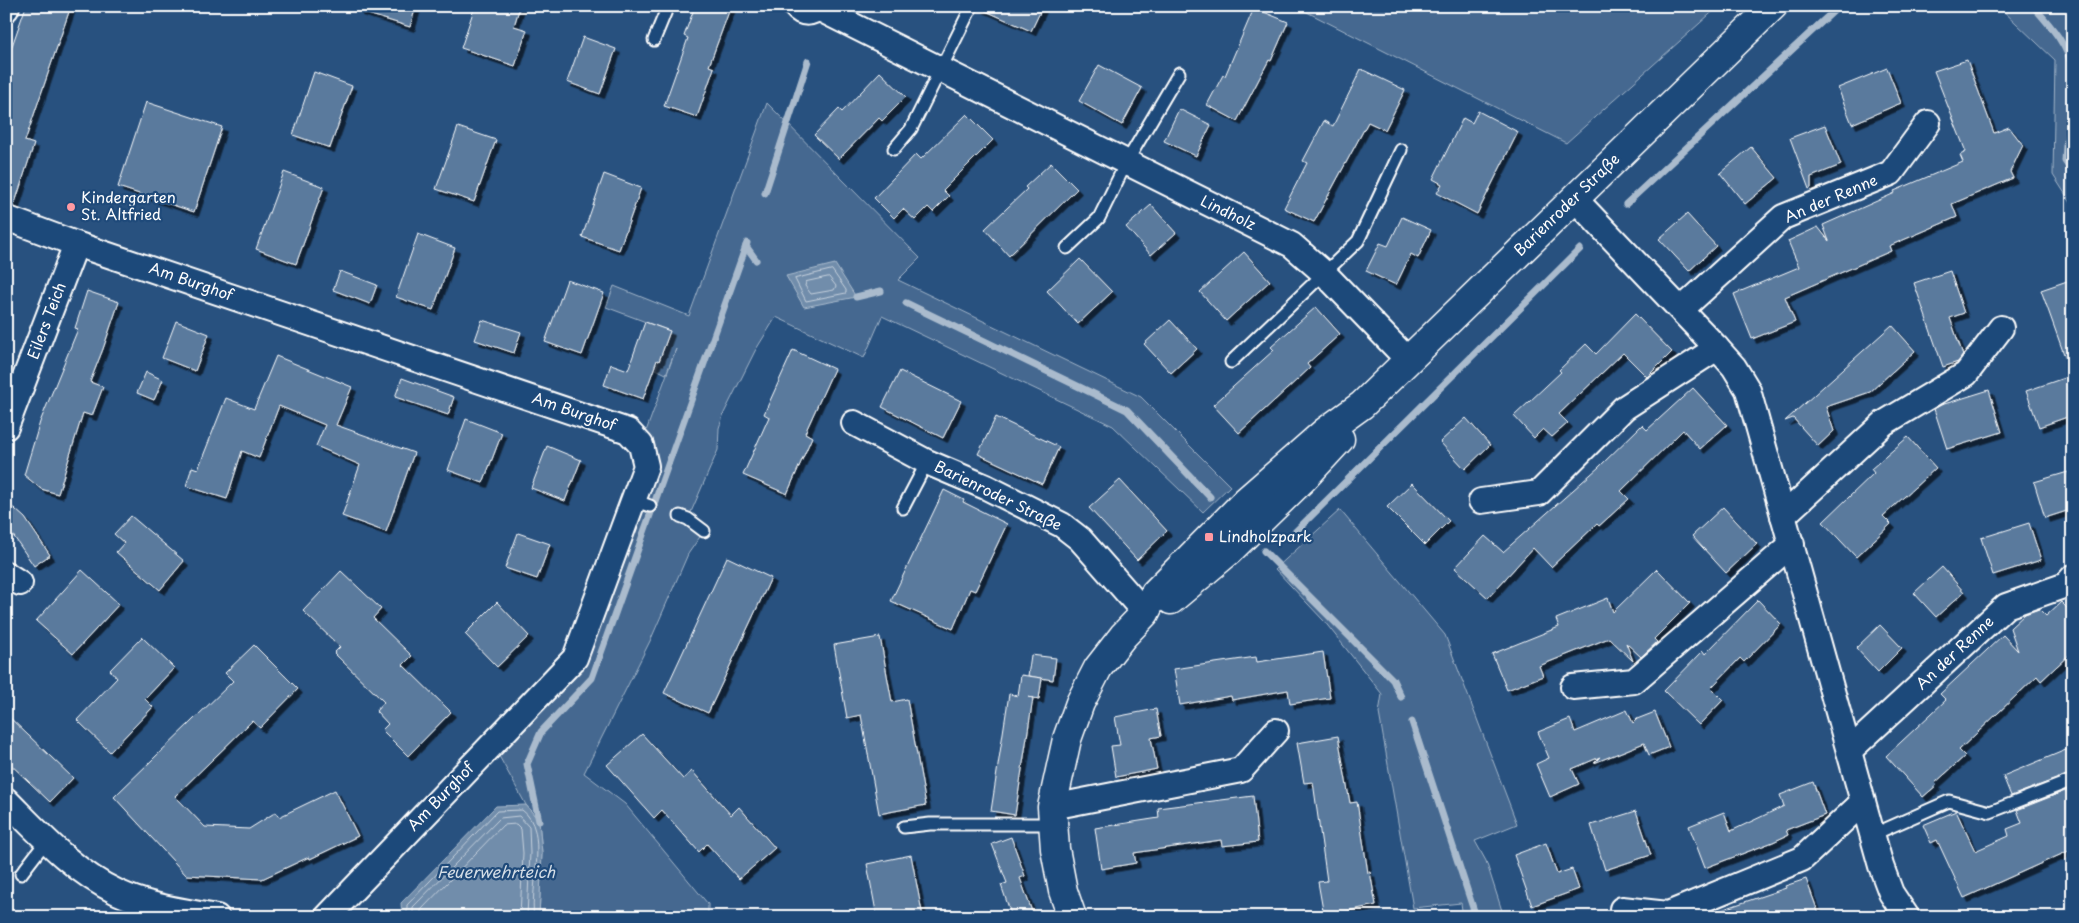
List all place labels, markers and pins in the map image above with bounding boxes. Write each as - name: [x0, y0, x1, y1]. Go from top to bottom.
- place label: Kindergarten St. Altfried: [81, 185, 176, 225]
- marker: Kindergarten St. Altfried: [65, 201, 77, 213]
- place label: Lindholzpark: [1219, 524, 1312, 547]
- marker: Lindholzpark: [1203, 531, 1215, 543]

